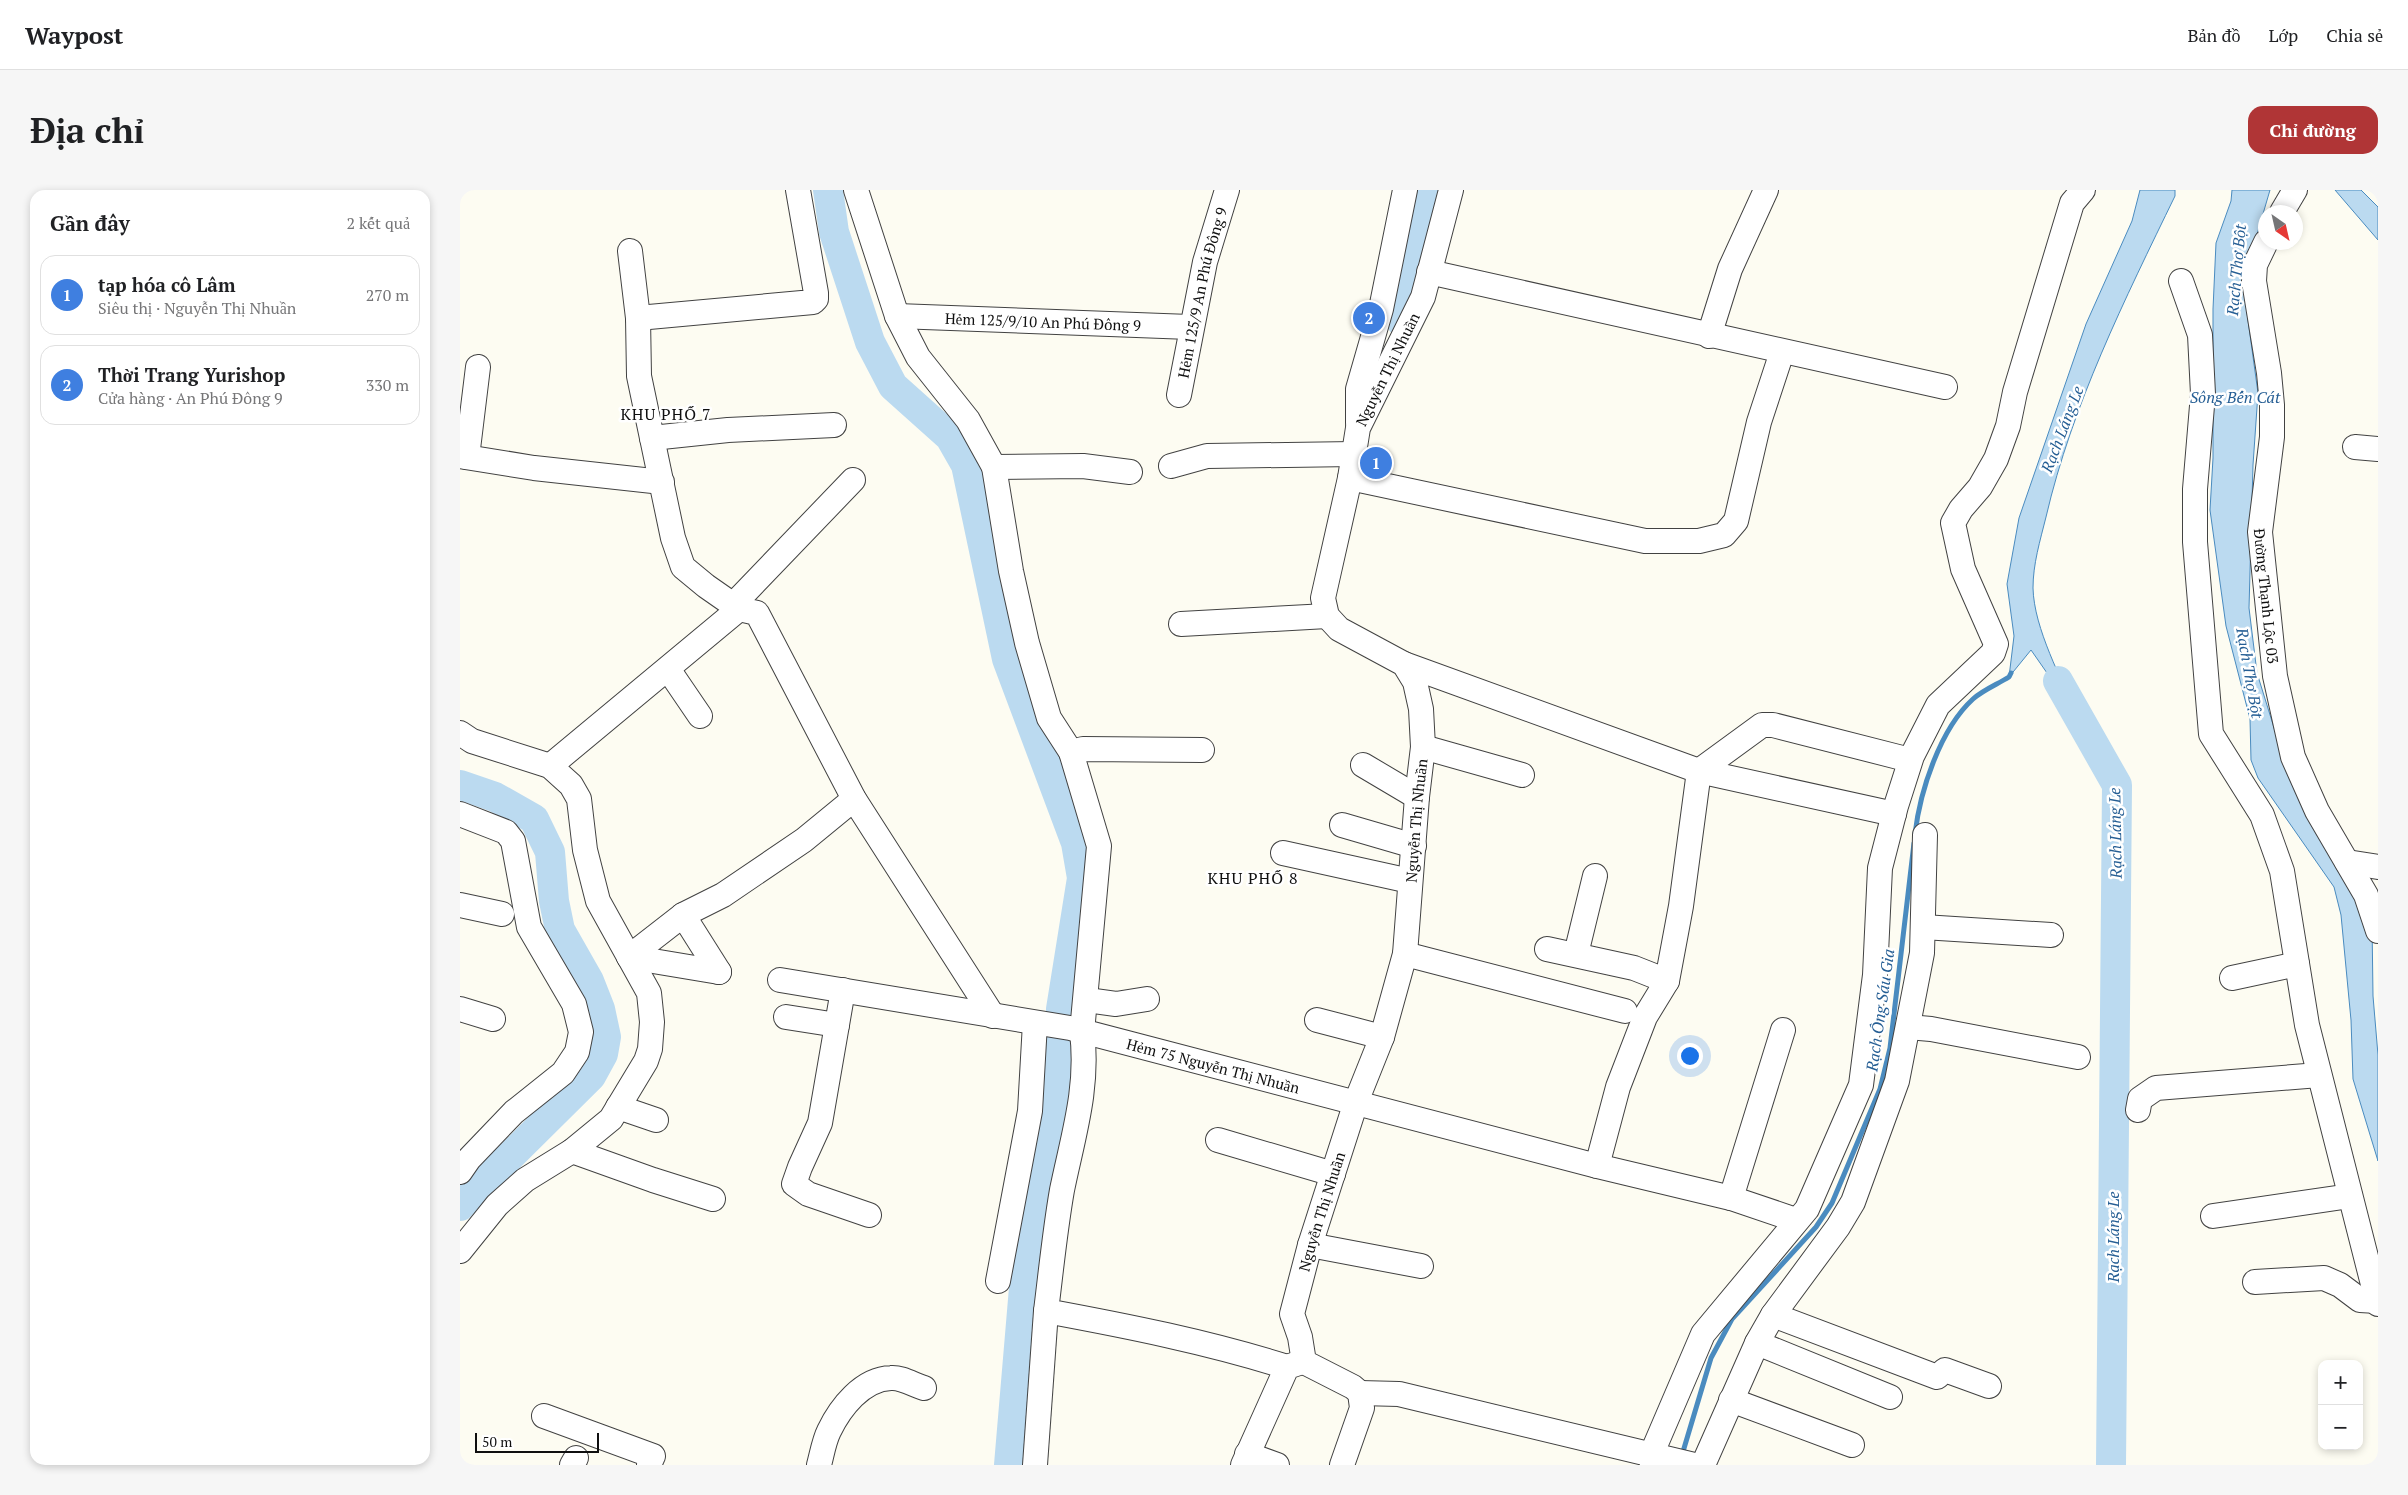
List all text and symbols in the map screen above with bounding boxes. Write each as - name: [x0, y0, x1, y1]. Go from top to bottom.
- text: Waypost: [25, 19, 123, 51]
- text: Bản đồ: [2187, 23, 2241, 47]
- text: Lớp: [2269, 23, 2298, 47]
- text: Chia sẻ: [2326, 23, 2383, 47]
- button: Chỉ đường: [2248, 106, 2378, 154]
- text: Địa chỉ: [30, 107, 144, 153]
- street label: Hẻm 125/9 An Phú Đông 9: [1173, 205, 1231, 380]
- north arrow: [2258, 205, 2303, 250]
- text: Gần đây: [50, 209, 130, 237]
- text: 2 kết quả: [347, 212, 410, 234]
- water label: Rạch Thợ Bột: [2221, 223, 2251, 317]
- text: tạp hóa cô Lâm: [98, 272, 235, 297]
- text: 1: [62, 284, 72, 306]
- text: 270 m: [366, 284, 409, 306]
- text: Siêu thị · Nguyễn Thị Nhuần: [98, 297, 296, 319]
- pin: 2: [1353, 299, 1385, 337]
- street label: Hẻm 125/9/10 An Phú Đông 9: [944, 308, 1141, 335]
- street label: Nguyễn Thị Nhuần: [1351, 309, 1424, 429]
- text: Thời Trang Yurishop: [98, 362, 285, 387]
- text: 2: [62, 374, 72, 396]
- text: 330 m: [366, 374, 409, 396]
- water label: Rạch Láng Le: [2035, 383, 2089, 476]
- water label: Sông Bến Cát: [2190, 386, 2281, 408]
- text: Cửa hàng · An Phú Đông 9: [98, 387, 283, 409]
- district label: KHU PHỐ 7: [620, 403, 712, 425]
- pin: 1: [1360, 444, 1392, 482]
- street label: Đường Thạnh Lộc 03: [2250, 527, 2284, 665]
- water label: Rạch Thợ Bột: [2231, 625, 2269, 721]
- street label: Nguyễn Thị Nhuần: [1400, 757, 1432, 883]
- water label: Rạch Láng Le: [2103, 787, 2127, 880]
- district label: KHU PHỐ 8: [1207, 867, 1299, 889]
- water label: Rạch Ông Sáu Gia: [1860, 947, 1899, 1074]
- street label: Hẻm 75 Nguyễn Thị Nhuần: [1125, 1033, 1302, 1098]
- your location: [1677, 1043, 1703, 1069]
- street label: Nguyễn Thị Nhuần: [1294, 1149, 1349, 1274]
- water label: Rạch Láng Le: [2102, 1191, 2124, 1284]
- map controls: [2318, 1360, 2363, 1450]
- button: +: [2318, 1360, 2363, 1405]
- button: −: [2318, 1405, 2363, 1450]
- scale bar: [475, 1430, 599, 1453]
- text: 50 m: [482, 1432, 512, 1451]

